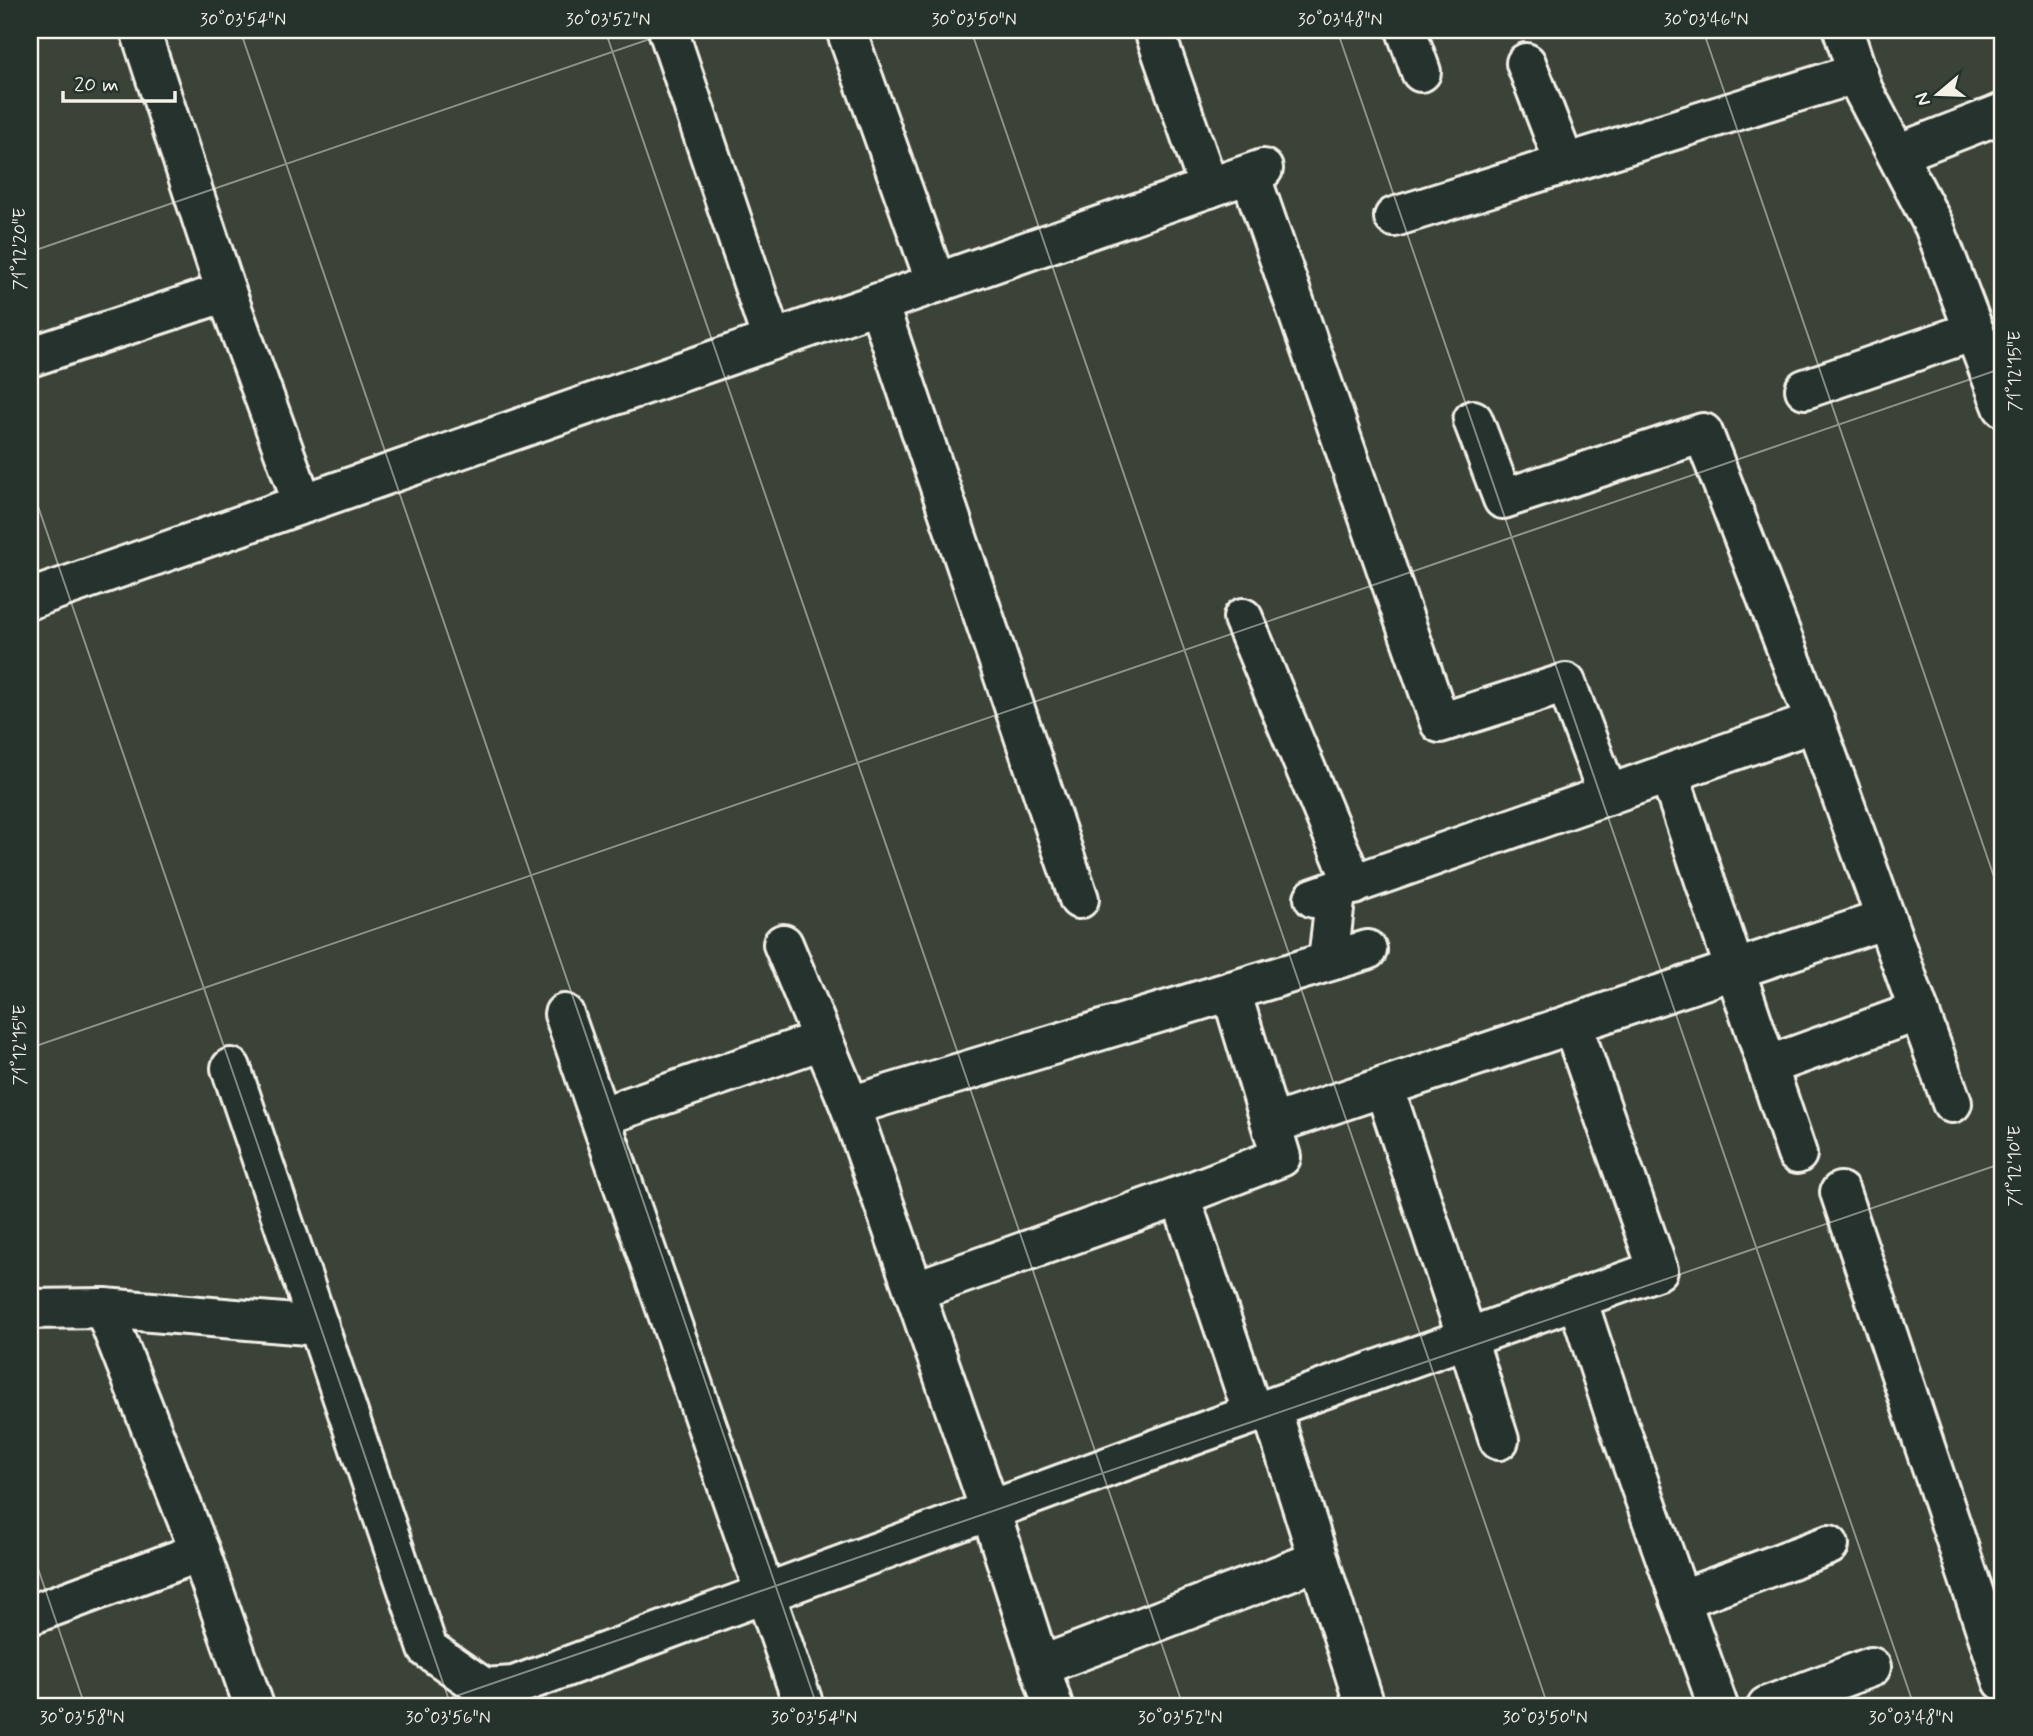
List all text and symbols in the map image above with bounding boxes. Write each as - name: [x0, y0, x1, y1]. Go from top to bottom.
- text: 30°03'54"N: [200, 8, 286, 32]
- text: 30°03'52"N: [566, 8, 650, 32]
- text: 30°03'50"N: [931, 8, 1017, 32]
- text: 30°03'48"N: [1298, 8, 1382, 32]
- text: 30°03'46"N: [1664, 8, 1748, 32]
- scale bar: [63, 60, 175, 104]
- north arrow: [1904, 60, 1974, 130]
- text: 20 m: [74, 71, 119, 99]
- text: N: [1909, 89, 1937, 109]
- text: 71°12'20"E: [8, 208, 32, 290]
- text: 71°12'15"E: [2003, 331, 2027, 411]
- text: 71°12'15"E: [8, 1005, 32, 1085]
- text: 71°12'10"E: [2003, 1125, 2027, 1207]
- text: 30°03'58"N: [39, 1706, 125, 1730]
- text: 30°03'56"N: [405, 1706, 491, 1730]
- text: 30°03'54"N: [771, 1706, 857, 1730]
- text: 30°03'52"N: [1138, 1706, 1222, 1730]
- text: 30°03'50"N: [1502, 1706, 1588, 1730]
- text: 30°03'48"N: [1869, 1706, 1953, 1730]

